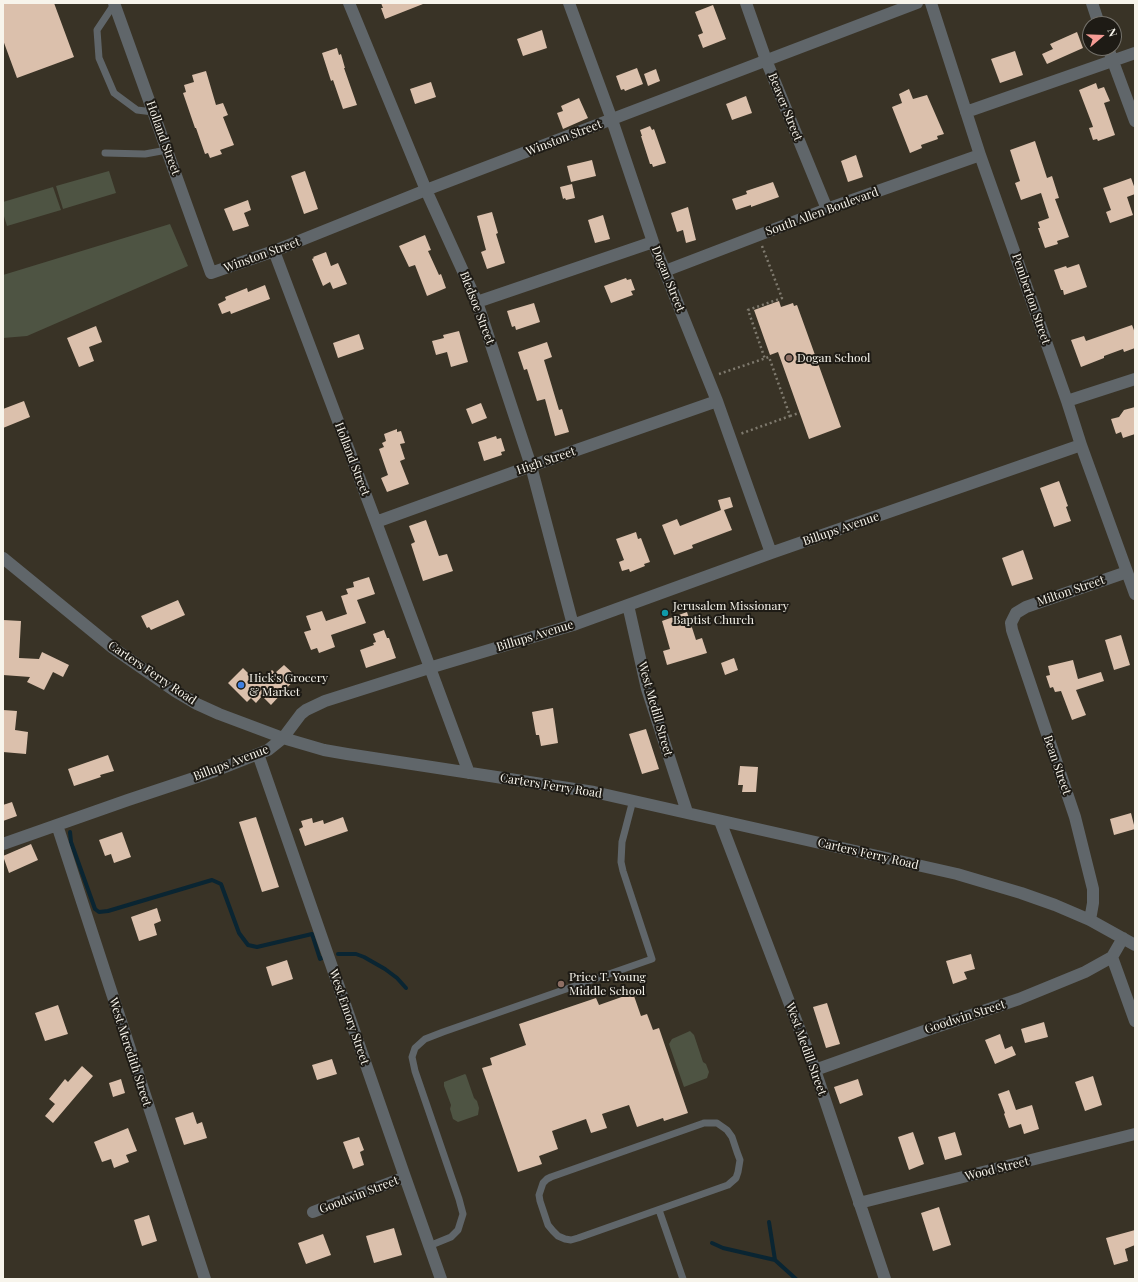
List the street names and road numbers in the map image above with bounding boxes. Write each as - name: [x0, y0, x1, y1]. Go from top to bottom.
- street label: Beaver Street: [765, 71, 805, 143]
- street label: Holland Street: [143, 99, 183, 177]
- street label: Winston Street: [524, 117, 604, 159]
- street label: South Allen Boulevard: [764, 185, 880, 239]
- street label: Winston Street: [222, 235, 302, 275]
- street label: Dogan Street: [648, 244, 688, 314]
- street label: Pemberton Street: [1009, 252, 1053, 346]
- street label: Bledsoe Street: [456, 270, 498, 346]
- street label: Holland Street: [331, 420, 373, 498]
- street label: High Street: [515, 444, 577, 478]
- street label: Billups Avenue: [801, 509, 881, 549]
- street label: Milton Street: [1035, 573, 1107, 609]
- street label: Billups Avenue: [495, 617, 575, 655]
- street label: Carters Ferry Road: [105, 638, 199, 708]
- street label: West Medill Street: [635, 660, 675, 758]
- street label: Bean Street: [1040, 733, 1074, 797]
- street label: Billups Avenue: [191, 742, 271, 784]
- street label: Carters Ferry Road: [499, 771, 603, 801]
- street label: Carters Ferry Road: [816, 835, 920, 873]
- street label: West Emory Street: [326, 967, 372, 1067]
- street label: West Meredith Street: [106, 996, 154, 1108]
- street label: Goodwin Street: [923, 997, 1007, 1037]
- street label: West Medill Street: [783, 1001, 829, 1097]
- street label: Wood Street: [964, 1154, 1030, 1184]
- street label: Goodwin Street: [317, 1173, 401, 1217]

